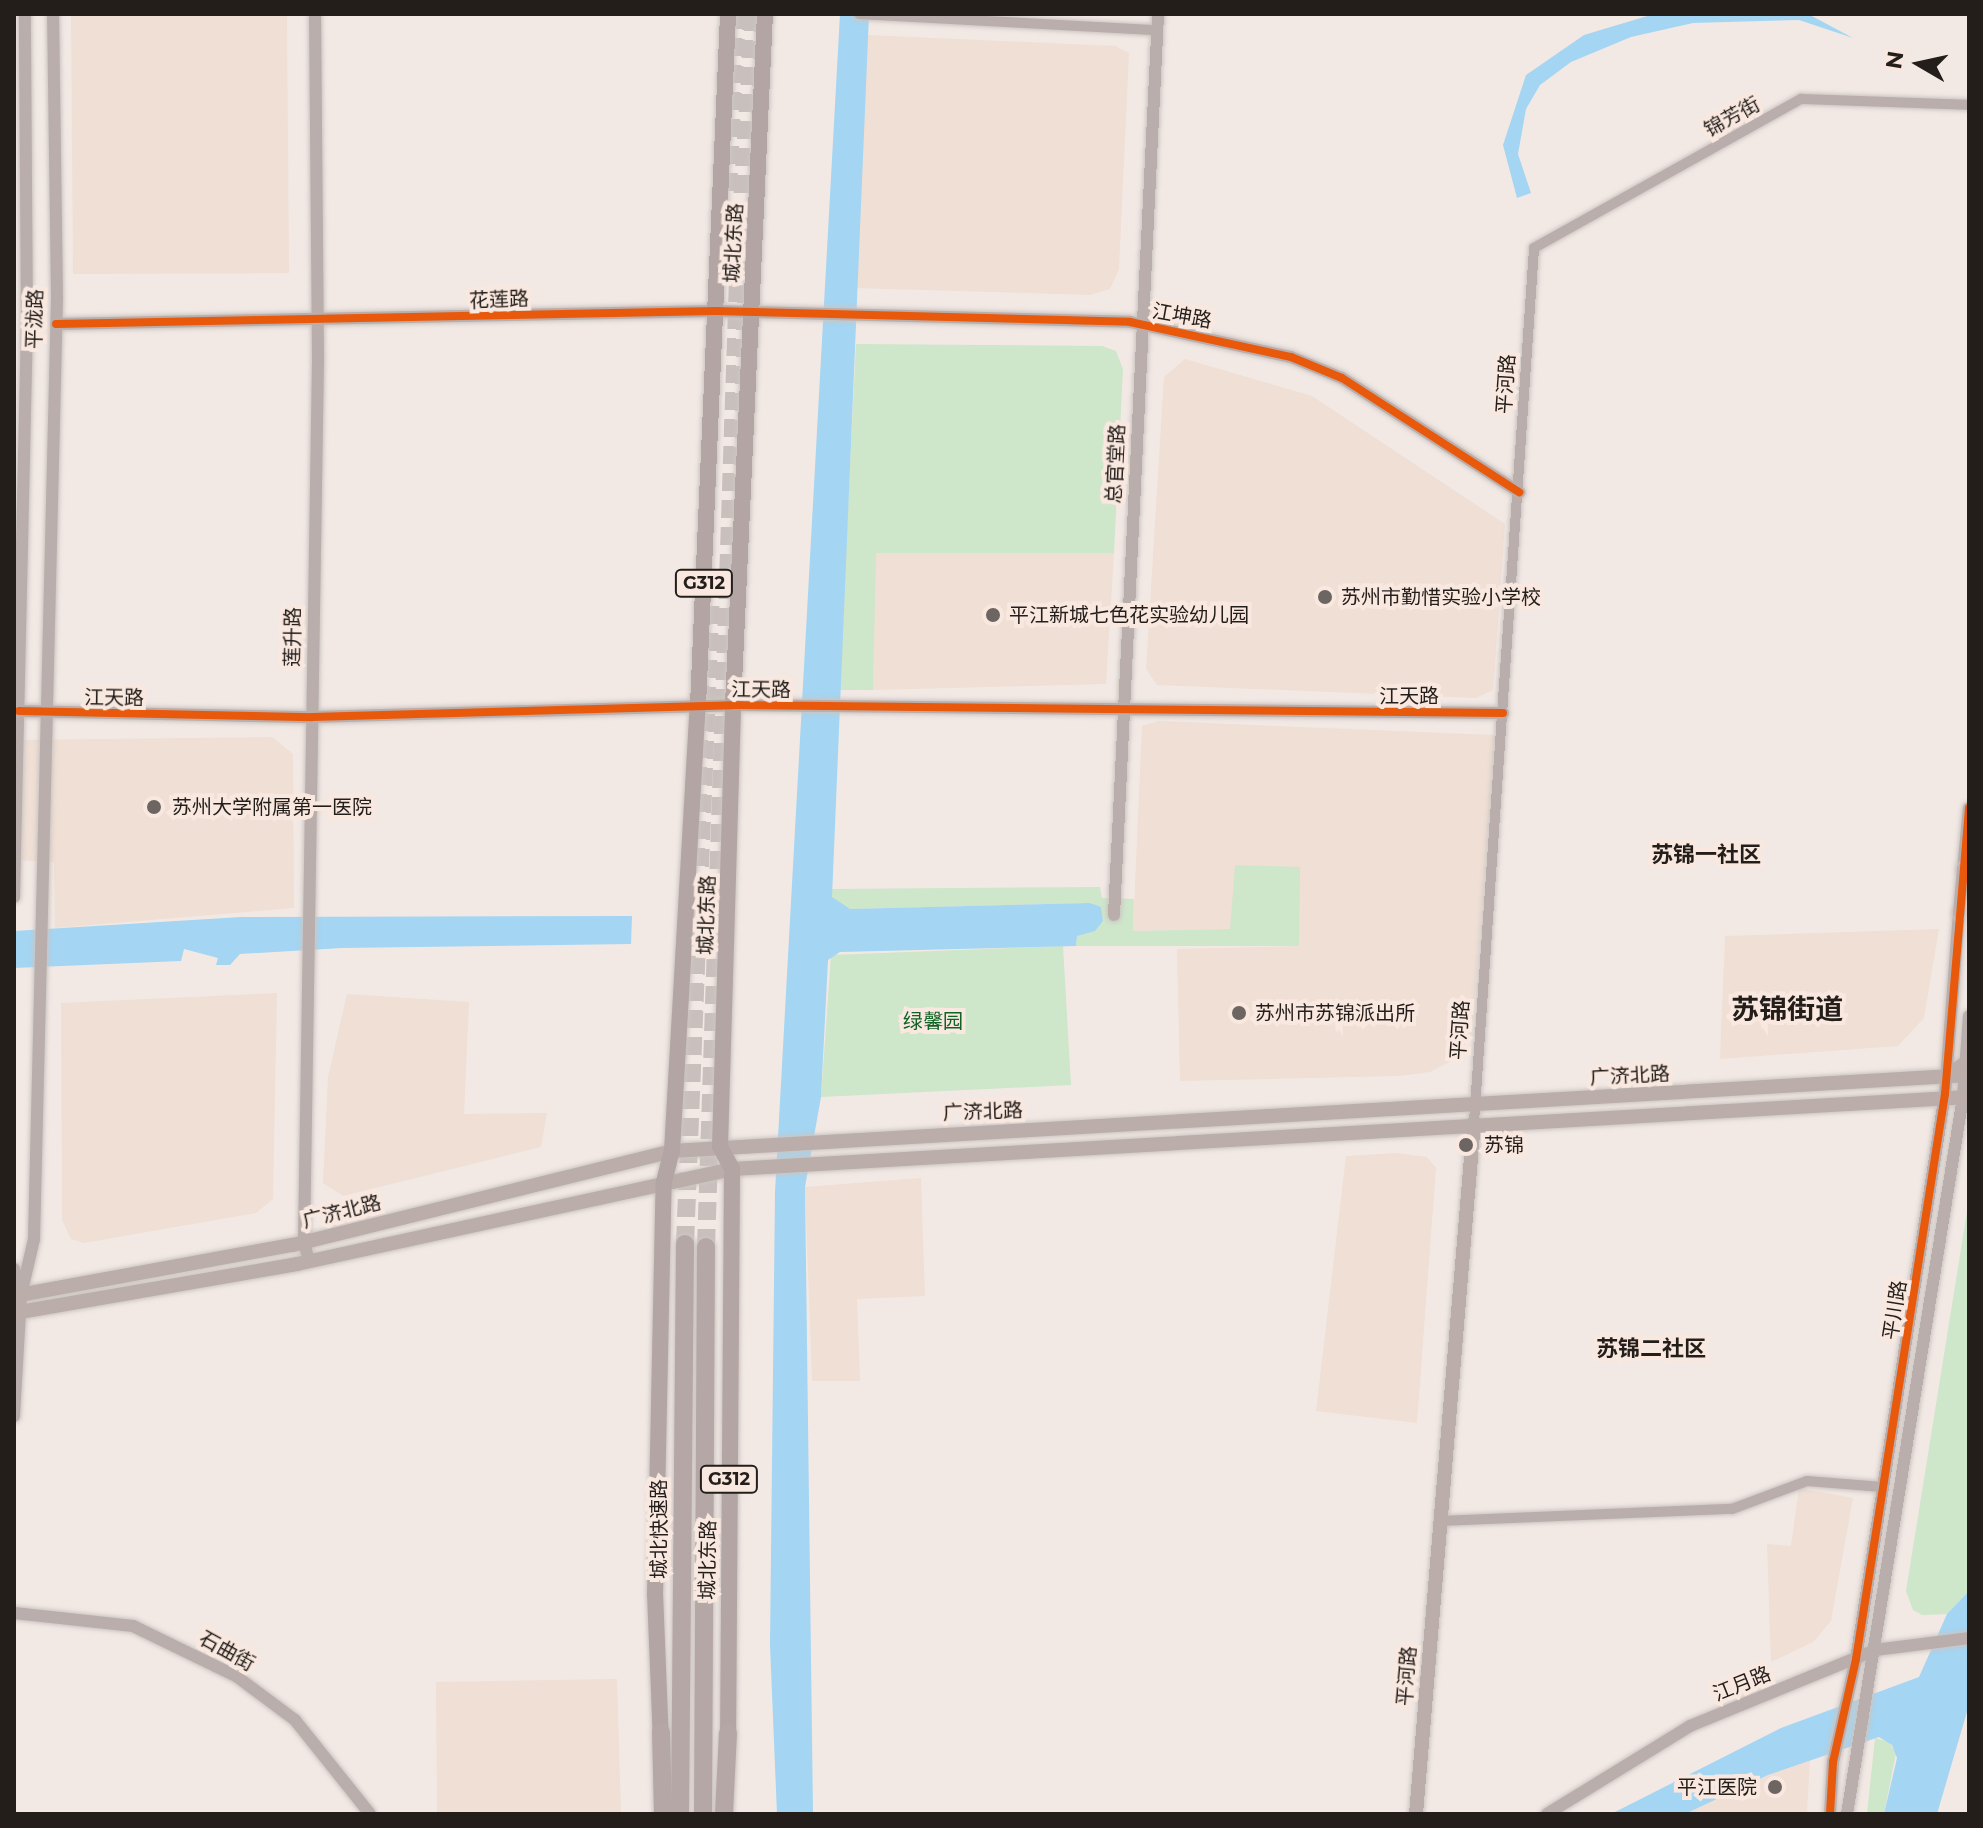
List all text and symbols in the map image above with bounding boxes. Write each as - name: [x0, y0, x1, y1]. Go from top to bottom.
- north arrow: [1879, 24, 1959, 104]
- text: N: [1880, 49, 1910, 71]
- street label: 锦芳街: [1700, 92, 1764, 142]
- street label: 城北东路: [720, 202, 748, 284]
- street label: 花莲路: [469, 287, 529, 313]
- street label: 平泷路: [22, 289, 48, 349]
- street label: 江坤路: [1150, 299, 1214, 333]
- street label: 平河路: [1492, 353, 1520, 415]
- street label: 总官堂路: [1102, 423, 1130, 505]
- road number: G312: [674, 569, 734, 597]
- place label: 苏州市勤惜实验小学校: [1341, 585, 1541, 609]
- marker: 苏州市勤惜实验小学校: [1316, 588, 1334, 606]
- place label: 平江新城七色花实验幼儿园: [1009, 603, 1249, 627]
- marker: 平江新城七色花实验幼儿园: [984, 606, 1002, 624]
- street label: 莲升路: [280, 607, 306, 667]
- street label: 江天路: [731, 677, 791, 703]
- street label: 江天路: [1379, 684, 1439, 708]
- street label: 江天路: [84, 685, 144, 711]
- place label: 苏州大学附属第一医院: [172, 795, 372, 819]
- marker: 苏州大学附属第一医院: [143, 796, 165, 818]
- district label: 苏锦一社区: [1651, 842, 1761, 868]
- street label: 城北东路: [694, 875, 720, 955]
- district label: 苏锦街道: [1731, 992, 1843, 1026]
- street label: 平河路: [1446, 999, 1474, 1061]
- place label: 苏州市苏锦派出所: [1255, 1001, 1415, 1025]
- marker: 苏州市苏锦派出所: [1230, 1004, 1248, 1022]
- park label: 绿馨园: [903, 1009, 963, 1033]
- street label: 广济北路: [1589, 1062, 1671, 1090]
- street label: 广济北路: [943, 1099, 1023, 1125]
- place label: 苏锦: [1484, 1133, 1524, 1157]
- marker: 苏锦: [1455, 1134, 1477, 1156]
- street label: 广济北路: [300, 1191, 384, 1233]
- street label: 平川路: [1878, 1278, 1912, 1342]
- district label: 苏锦二社区: [1596, 1336, 1706, 1362]
- road number: G312: [699, 1465, 759, 1493]
- street label: 城北快速路: [647, 1479, 671, 1579]
- street label: 城北东路: [695, 1520, 721, 1600]
- street label: 石曲街: [195, 1626, 259, 1676]
- street label: 平河路: [1392, 1645, 1422, 1707]
- street label: 江月路: [1710, 1662, 1774, 1706]
- place label: 平江医院: [1677, 1775, 1757, 1799]
- marker: 平江医院: [1764, 1776, 1786, 1798]

